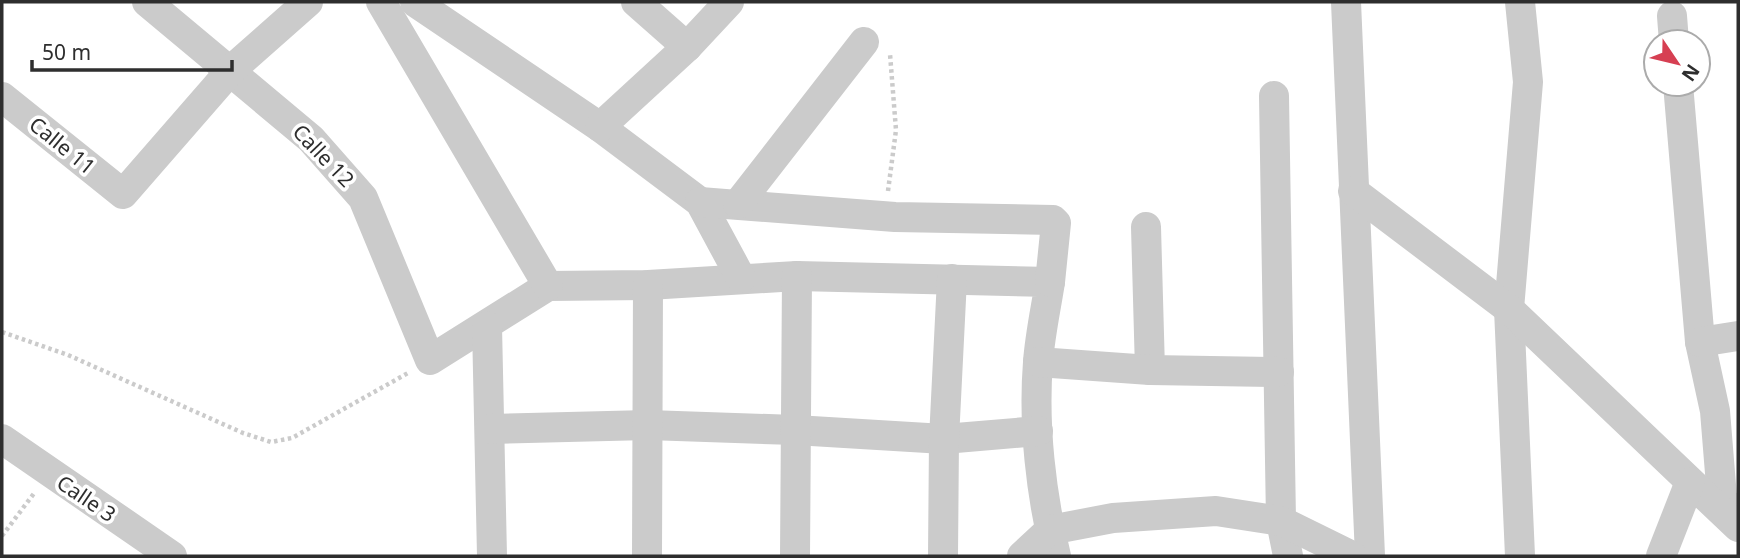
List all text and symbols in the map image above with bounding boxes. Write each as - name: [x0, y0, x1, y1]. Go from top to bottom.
- scale bar: [32, 28, 231, 72]
- north arrow: [1642, 28, 1712, 98]
- text: 50 m: [42, 38, 91, 66]
- text: N: [1676, 59, 1706, 87]
- street label: Calle 11: [24, 110, 101, 180]
- street label: Calle 12: [287, 118, 361, 193]
- street label: Calle 3: [52, 468, 121, 528]

